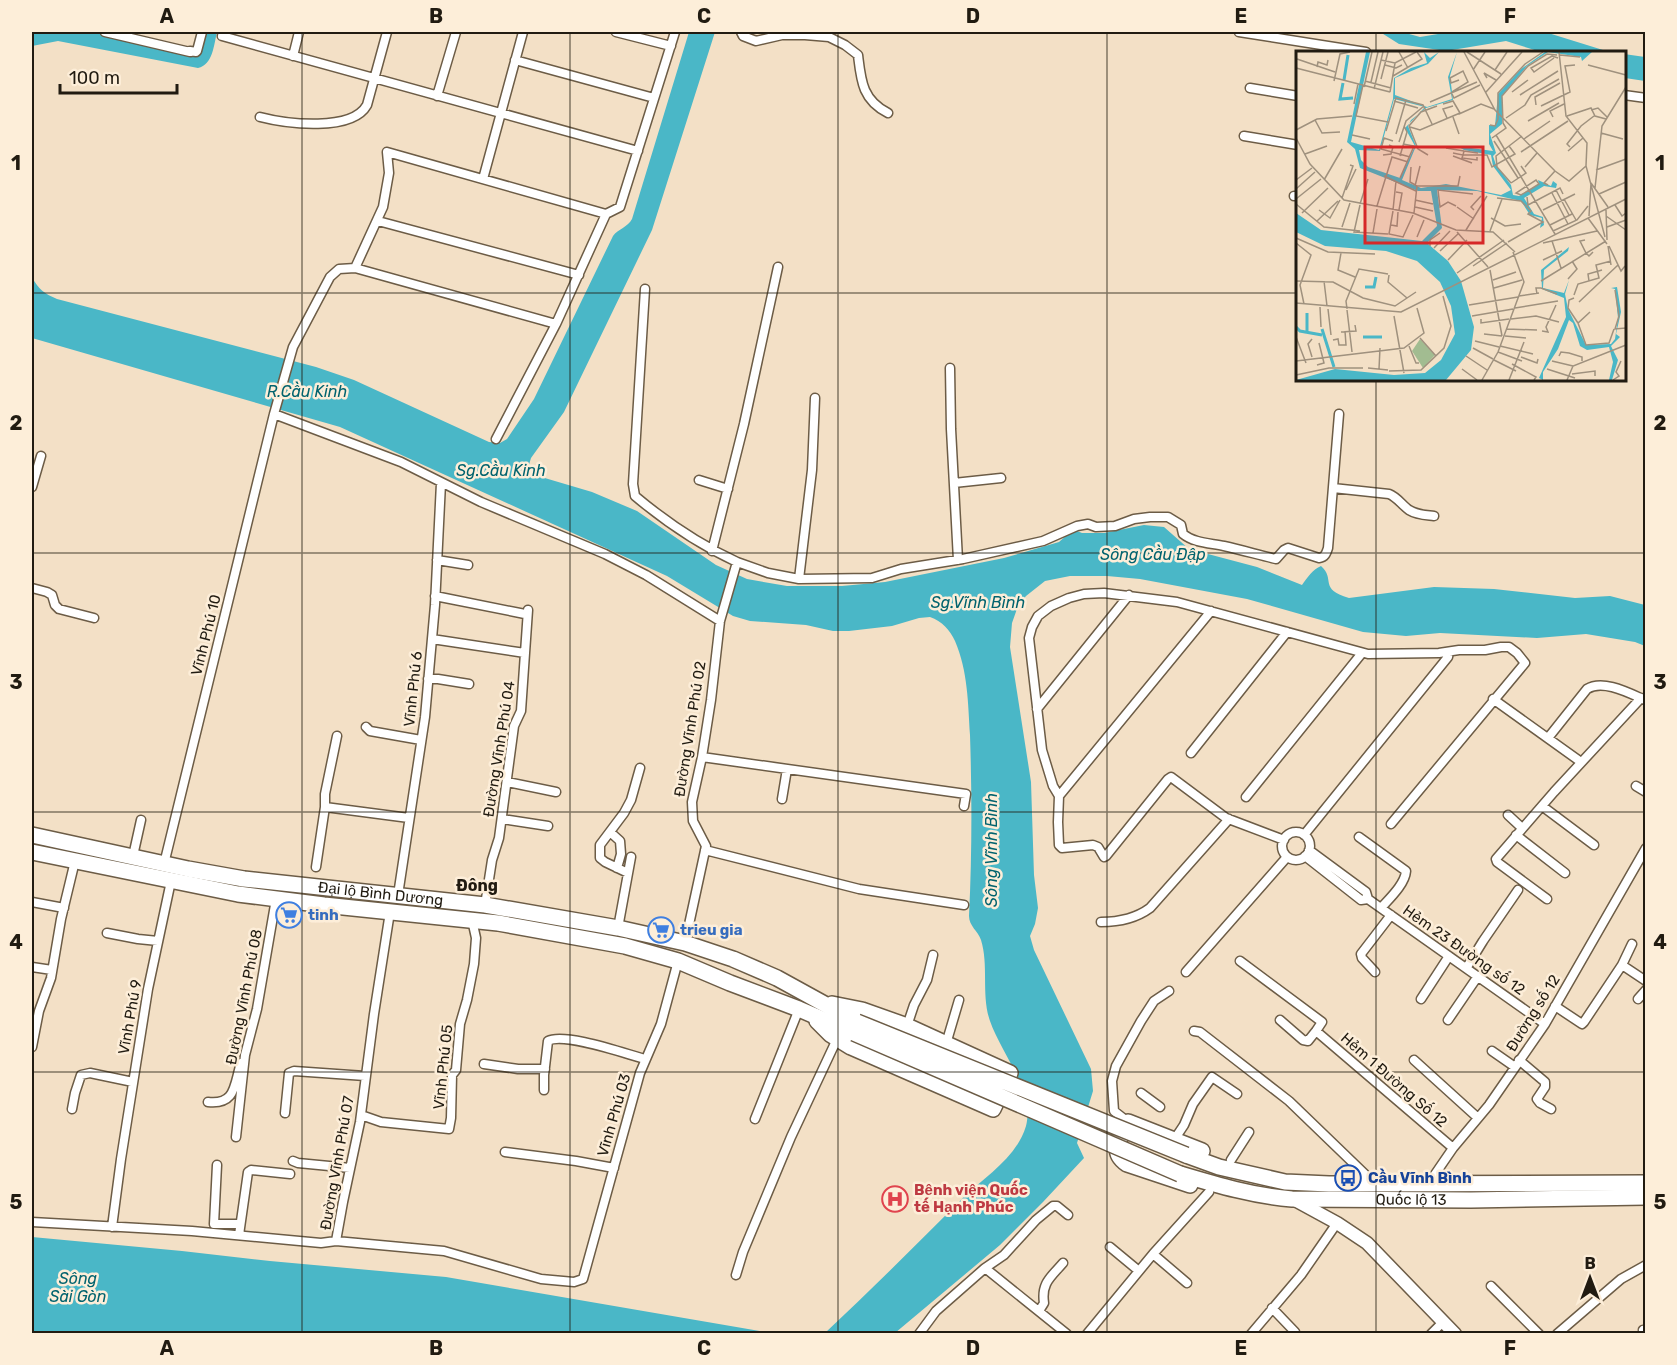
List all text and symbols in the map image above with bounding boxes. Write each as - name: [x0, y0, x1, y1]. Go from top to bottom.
- text: A: [160, 4, 175, 28]
- text: B: [429, 4, 443, 28]
- text: C: [697, 4, 711, 28]
- text: D: [966, 4, 980, 28]
- text: E: [1235, 4, 1247, 28]
- text: F: [1504, 4, 1516, 28]
- inset map: [1296, 51, 1626, 381]
- scale bar: [60, 57, 177, 95]
- text: 100 m: [69, 67, 120, 89]
- text: 1: [11, 151, 21, 175]
- text: 1: [1655, 151, 1665, 175]
- water label: R.Cầu Kinh: [267, 381, 347, 401]
- text: 2: [10, 411, 23, 435]
- text: 2: [1654, 411, 1667, 435]
- water label: Sg.Cầu Kinh: [456, 460, 546, 480]
- water label: Sông Cầu Đập: [1100, 544, 1206, 564]
- street label: Vĩnh Phú 10: [187, 593, 225, 677]
- water label: Sg.Vĩnh Bình: [931, 593, 1025, 612]
- street label: Vĩnh Phú 6: [400, 650, 426, 728]
- street label: Đường Vĩnh Phú 02: [670, 660, 710, 798]
- text: 3: [9, 670, 23, 694]
- text: 3: [1653, 670, 1667, 694]
- street label: Đường Vĩnh Phú 04: [479, 680, 519, 818]
- water label: Sông Vĩnh Bình: [982, 793, 1001, 907]
- district label: Đông: [456, 876, 498, 895]
- street label: Đại lộ Bình Dương: [317, 878, 444, 909]
- supermarket icon: tinh: [274, 900, 304, 930]
- street label: Hẻm 23 Đường số 12: [1400, 901, 1529, 999]
- place label: tinh: [308, 906, 339, 924]
- supermarket icon: trieu gia: [646, 915, 676, 945]
- place label: trieu gia: [680, 921, 743, 939]
- street label: Đường Vĩnh Phú 08: [222, 928, 266, 1066]
- text: 4: [9, 930, 23, 954]
- text: 4: [1653, 930, 1667, 954]
- street label: Đường số 12: [1502, 971, 1564, 1055]
- street label: Vĩnh Phú 9: [115, 978, 145, 1056]
- street label: Vĩnh Phú 05: [430, 1024, 456, 1110]
- street label: Hẻm 1 Đường Số 12: [1337, 1029, 1451, 1131]
- street label: Vĩnh Phú 03: [594, 1071, 634, 1159]
- street label: Đường Vĩnh Phú 07: [316, 1094, 358, 1231]
- bus stop icon: Cầu Vĩnh Bình: [1333, 1163, 1363, 1193]
- place label: Cầu Vĩnh Bình: [1368, 1168, 1472, 1187]
- place label: Bệnh viện Quốc tế Hạnh Phúc: [914, 1180, 1028, 1216]
- hospital icon: Bệnh viện Quốc tế Hạnh Phúc: [880, 1184, 910, 1214]
- text: 5: [10, 1190, 23, 1214]
- street label: Quốc lộ 13: [1376, 1190, 1447, 1209]
- text: 5: [1654, 1190, 1667, 1214]
- north arrow: [1560, 1248, 1620, 1308]
- text: B: [1584, 1254, 1596, 1273]
- water label: Sông Sài Gòn: [50, 1269, 106, 1306]
- text: A: [160, 1336, 175, 1360]
- text: B: [429, 1336, 443, 1360]
- text: C: [697, 1336, 711, 1360]
- text: D: [966, 1336, 980, 1360]
- text: E: [1235, 1336, 1247, 1360]
- text: F: [1504, 1336, 1516, 1360]

